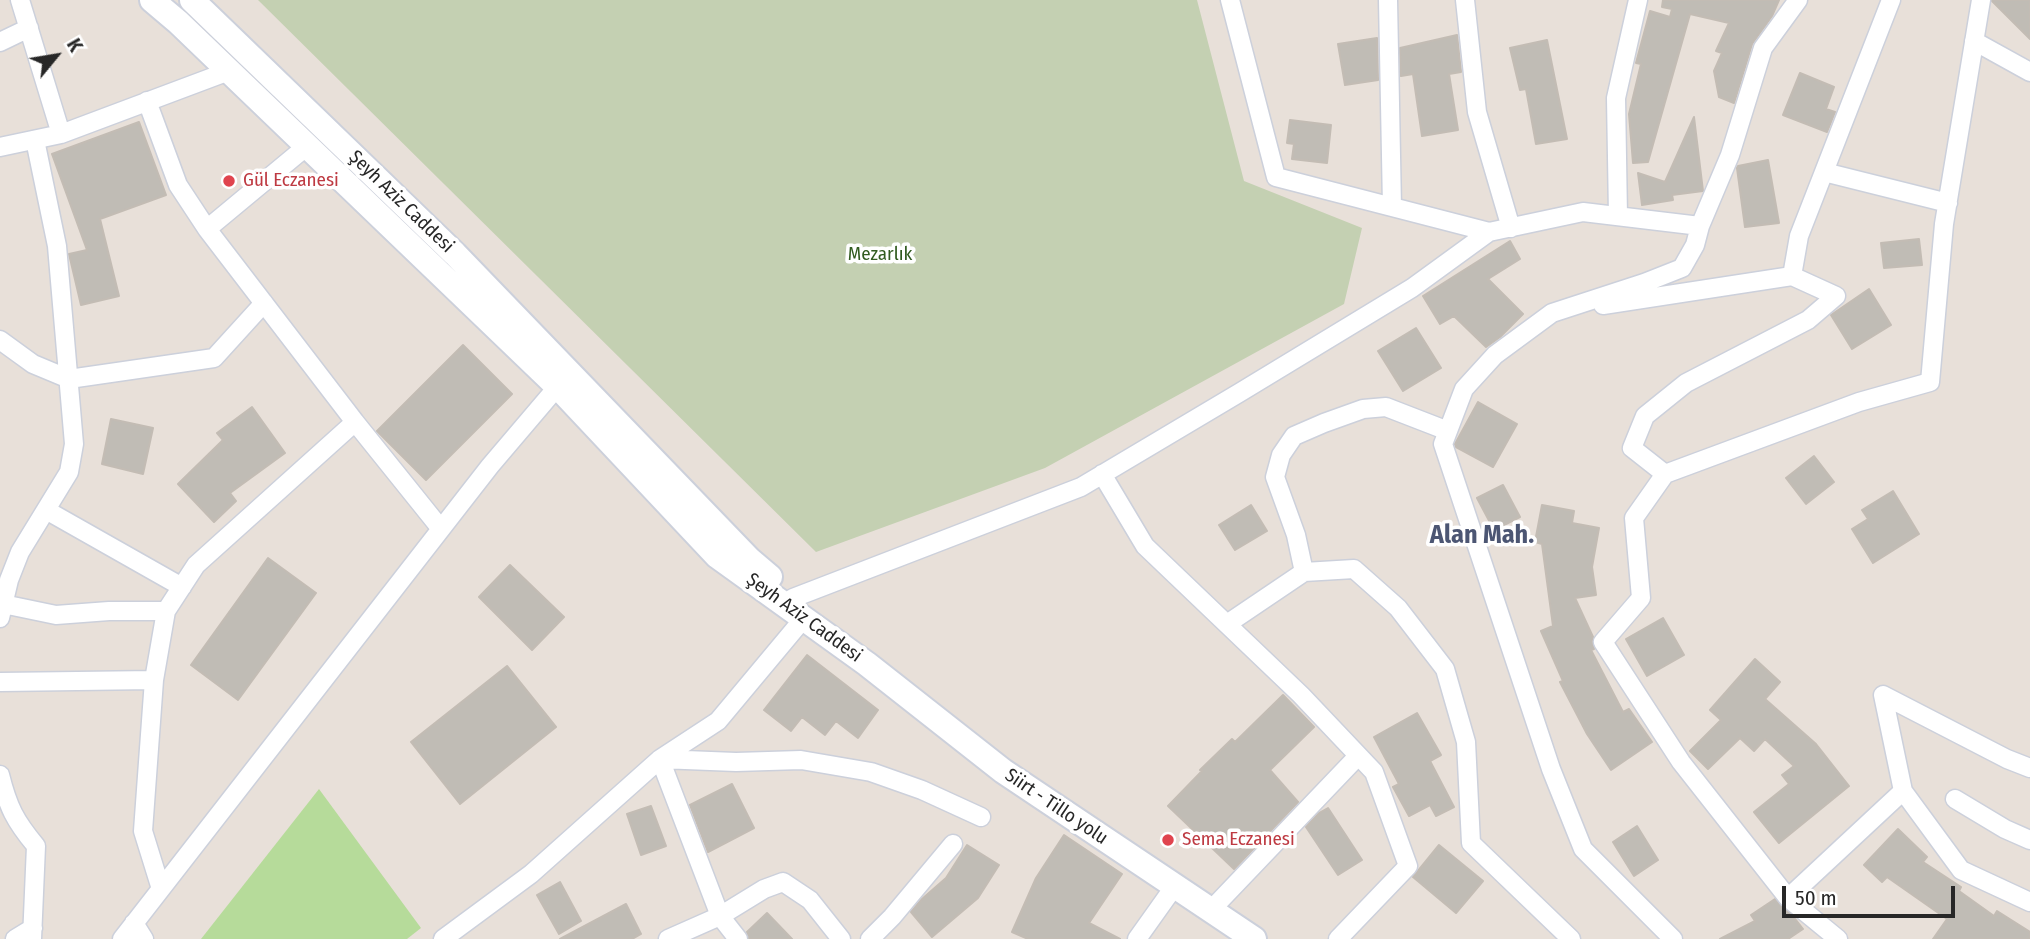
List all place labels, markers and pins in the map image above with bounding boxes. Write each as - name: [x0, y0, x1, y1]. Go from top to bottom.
- place label: Gül Eczanesi: [243, 170, 339, 192]
- marker: Gül Eczanesi: [221, 173, 237, 189]
- place label: Sema Eczanesi: [1182, 829, 1295, 851]
- marker: Sema Eczanesi: [1160, 832, 1176, 848]

